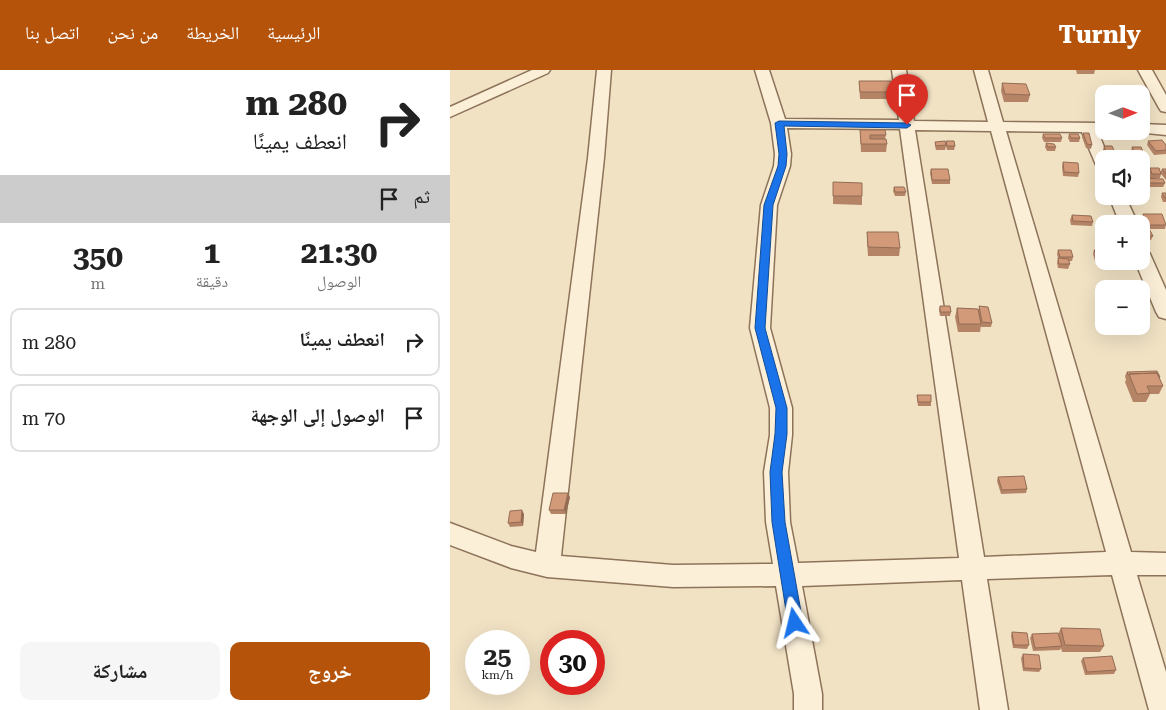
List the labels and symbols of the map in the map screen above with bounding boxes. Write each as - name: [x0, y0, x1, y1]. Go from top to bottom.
- pin: [886, 74, 928, 125]
- north arrow: [1095, 85, 1150, 140]
- position arrow: [768, 596, 820, 648]
- speed limit sign: 30: [540, 630, 605, 695]

